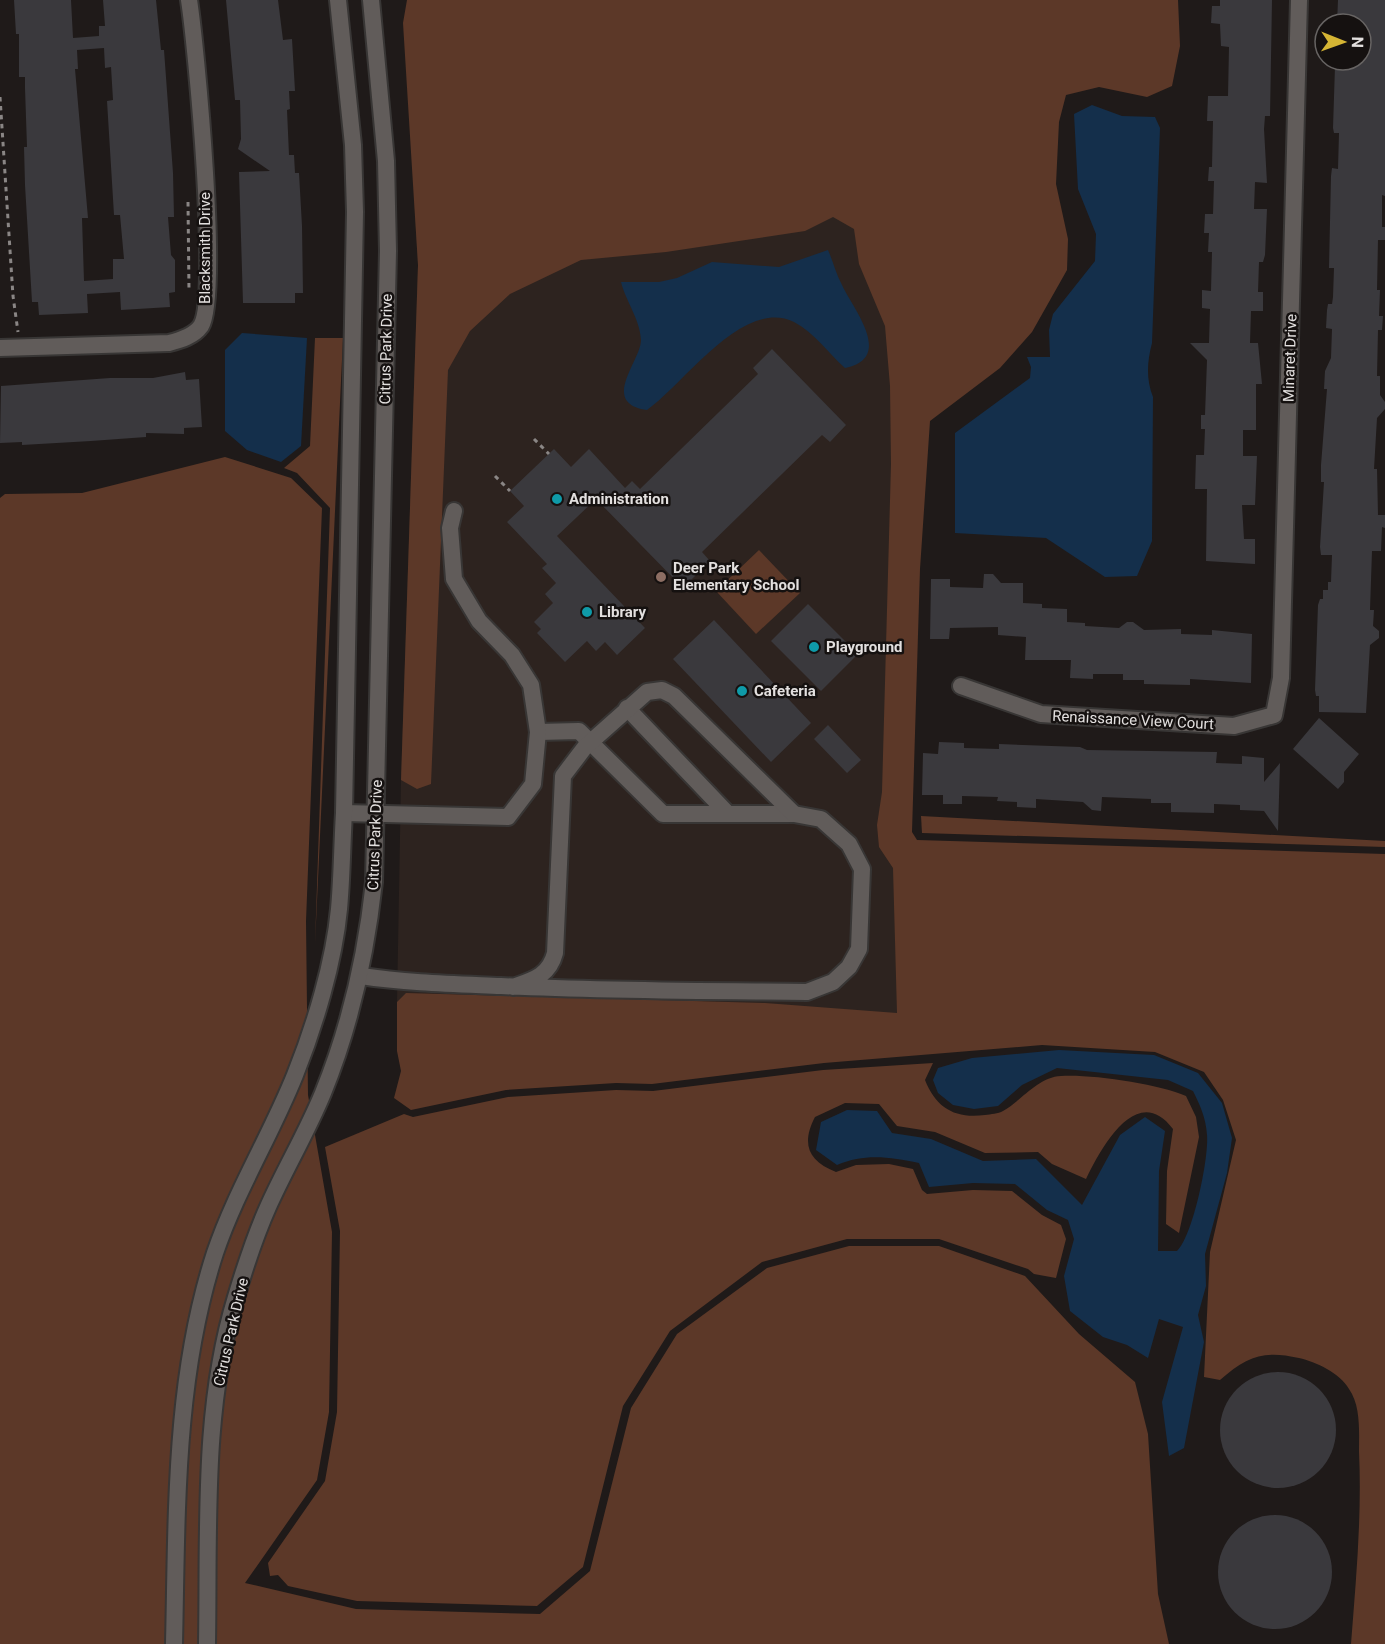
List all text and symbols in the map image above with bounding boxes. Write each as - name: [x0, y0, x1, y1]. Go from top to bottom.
- north arrow: [1313, 12, 1373, 72]
- text: N: [1348, 36, 1367, 48]
- street label: Blacksmith Drive: [196, 192, 214, 304]
- street label: Citrus Park Drive: [376, 293, 396, 405]
- street label: Minaret Drive: [1279, 313, 1301, 402]
- place label: Administration: [569, 490, 669, 508]
- marker: Administration: [550, 492, 564, 506]
- place label: Deer Park Elementary School: [673, 559, 799, 594]
- marker: Deer Park Elementary School: [654, 570, 668, 584]
- place label: Library: [599, 603, 646, 621]
- marker: Library: [580, 605, 594, 619]
- place label: Playground: [826, 638, 903, 656]
- marker: Playground: [807, 640, 821, 654]
- place label: Cafeteria: [754, 682, 816, 700]
- marker: Cafeteria: [735, 684, 749, 698]
- street label: Renaissance View Court: [1052, 707, 1214, 733]
- street label: Citrus Park Drive: [364, 779, 386, 891]
- street label: Citrus Park Drive: [210, 1276, 252, 1388]

